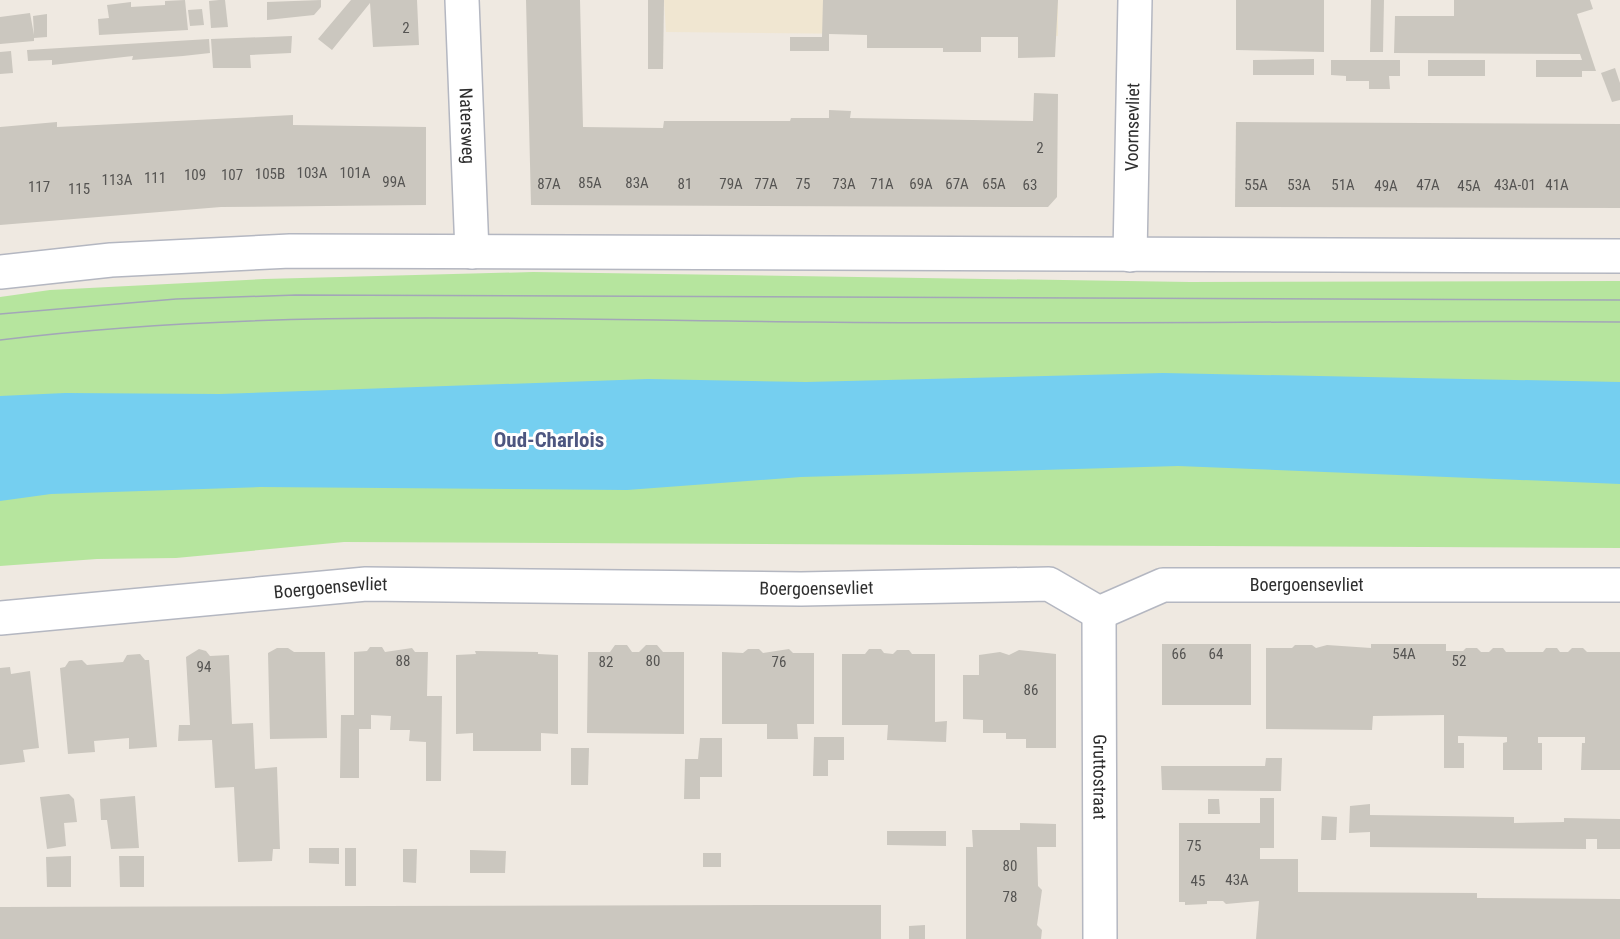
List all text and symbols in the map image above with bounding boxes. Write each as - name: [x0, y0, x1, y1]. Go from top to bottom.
- house number: 2: [402, 19, 410, 37]
- street label: Voornsevliet: [1121, 83, 1143, 171]
- street label: Natersweg: [455, 87, 479, 164]
- house number: 2: [1036, 139, 1044, 157]
- house number: 103A: [297, 164, 328, 182]
- house number: 101A: [340, 164, 371, 182]
- house number: 105B: [255, 165, 285, 183]
- house number: 109: [184, 166, 206, 184]
- house number: 107: [221, 166, 243, 184]
- house number: 111: [144, 169, 166, 187]
- house number: 113A: [102, 171, 133, 189]
- house number: 99A: [382, 173, 406, 191]
- house number: 85A: [578, 174, 602, 192]
- house number: 83A: [625, 174, 649, 192]
- house number: 87A: [537, 175, 561, 193]
- house number: 81: [678, 175, 692, 193]
- house number: 79A: [719, 175, 743, 193]
- house number: 77A: [754, 175, 778, 193]
- house number: 75: [796, 175, 810, 193]
- house number: 73A: [832, 175, 856, 193]
- house number: 71A: [870, 175, 894, 193]
- house number: 69A: [909, 175, 933, 193]
- house number: 67A: [945, 175, 969, 193]
- house number: 65A: [982, 175, 1006, 193]
- house number: 63: [1023, 176, 1037, 194]
- house number: 55A: [1244, 176, 1268, 194]
- house number: 53A: [1287, 176, 1311, 194]
- house number: 51A: [1331, 176, 1355, 194]
- house number: 47A: [1416, 176, 1440, 194]
- house number: 43A-01: [1494, 176, 1536, 194]
- house number: 41A: [1545, 176, 1569, 194]
- house number: 49A: [1374, 177, 1398, 195]
- house number: 45A: [1457, 177, 1481, 195]
- house number: 117: [28, 178, 50, 196]
- house number: 115: [68, 180, 90, 198]
- district label: Oud-Charlois: [494, 428, 604, 452]
- street label: Boergoensevliet: [273, 573, 388, 603]
- street label: Boergoensevliet: [1250, 574, 1364, 595]
- street label: Boergoensevliet: [759, 577, 874, 599]
- house number: 66: [1172, 645, 1186, 663]
- house number: 64: [1209, 645, 1223, 663]
- house number: 54A: [1392, 645, 1416, 663]
- house number: 88: [396, 652, 410, 670]
- house number: 80: [646, 652, 660, 670]
- house number: 52: [1452, 652, 1466, 670]
- house number: 82: [599, 653, 613, 671]
- house number: 76: [772, 653, 786, 671]
- house number: 94: [197, 658, 211, 676]
- house number: 86: [1024, 681, 1038, 699]
- street label: Gruttostraat: [1089, 734, 1111, 820]
- house number: 75: [1187, 837, 1201, 855]
- house number: 80: [1003, 857, 1017, 875]
- house number: 43A: [1225, 871, 1249, 889]
- house number: 45: [1191, 872, 1205, 890]
- house number: 78: [1003, 888, 1017, 906]

